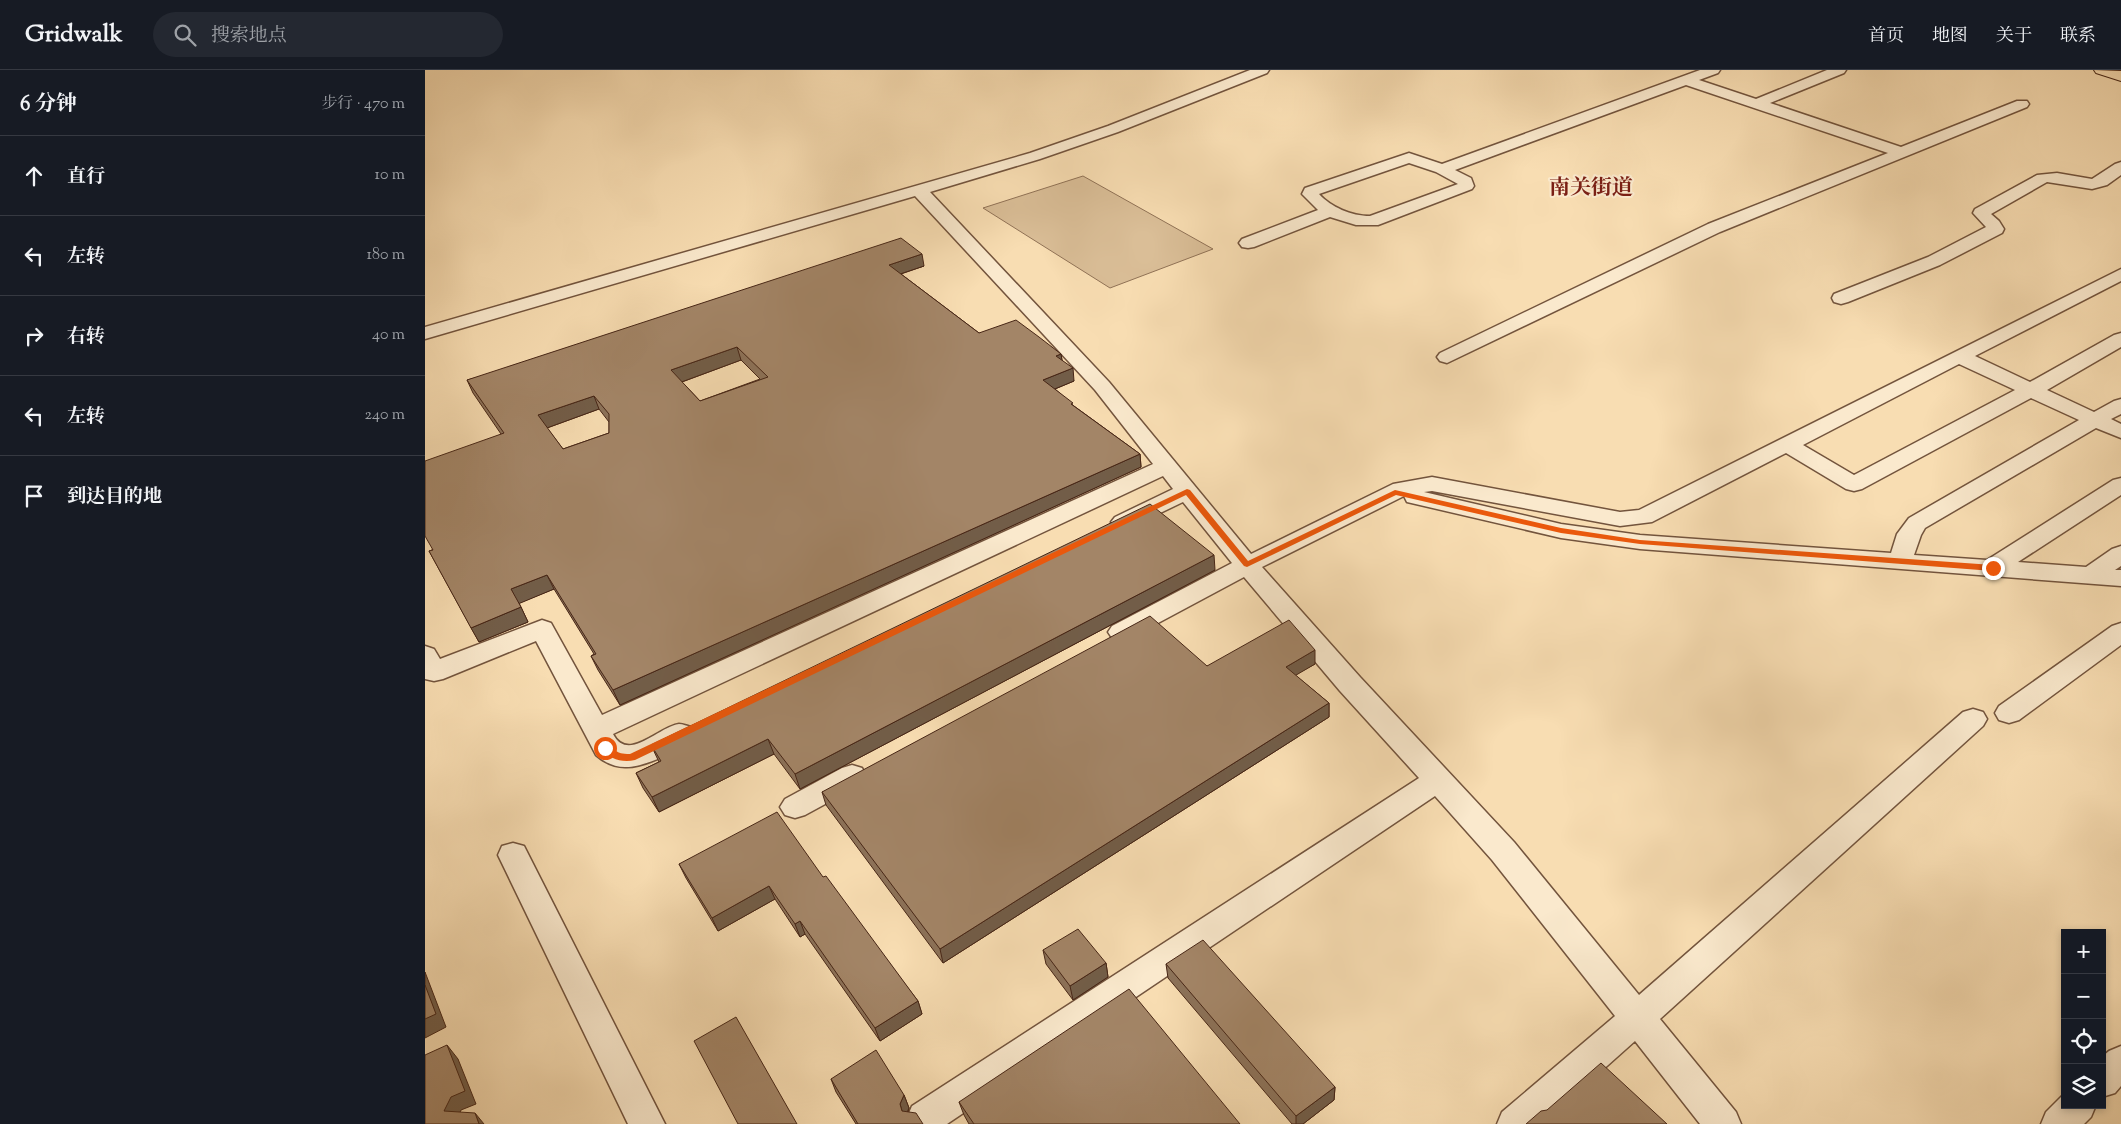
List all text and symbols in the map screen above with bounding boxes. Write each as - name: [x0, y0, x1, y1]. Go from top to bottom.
- search box: [153, 12, 503, 57]
- text: Gridwalk: [25, 18, 123, 52]
- icon: search: [171, 21, 199, 49]
- text: 搜索地点: [211, 23, 287, 50]
- text: 首页: [1868, 24, 1904, 50]
- text: 地图: [1932, 24, 1968, 50]
- text: 关于: [1996, 24, 2032, 50]
- text: 联系: [2060, 24, 2096, 50]
- text: 6 分钟: [20, 90, 77, 120]
- text: 步行 · 470 m: [321, 93, 405, 116]
- icon: ahead: [20, 162, 48, 190]
- text: 直行: [67, 164, 105, 191]
- text: 10 m: [375, 164, 405, 187]
- district label: 南关街道: [1549, 174, 1633, 204]
- icon: left: [20, 242, 48, 270]
- text: 左转: [67, 244, 105, 271]
- text: 180 m: [366, 244, 405, 267]
- icon: right: [20, 322, 48, 350]
- text: 右转: [67, 324, 105, 351]
- text: 40 m: [372, 324, 405, 347]
- icon: left: [20, 402, 48, 430]
- text: 左转: [67, 404, 105, 431]
- text: 240 m: [364, 404, 405, 427]
- icon: arrive: [20, 482, 48, 510]
- text: 到达目的地: [67, 484, 162, 511]
- route end: [1982, 557, 2005, 580]
- route start: [594, 737, 617, 760]
- map controls: [2061, 929, 2106, 1109]
- button: +: [2061, 929, 2106, 974]
- button: −: [2061, 974, 2106, 1019]
- button: locate: [2061, 1019, 2106, 1064]
- button: layers: [2061, 1064, 2106, 1109]

